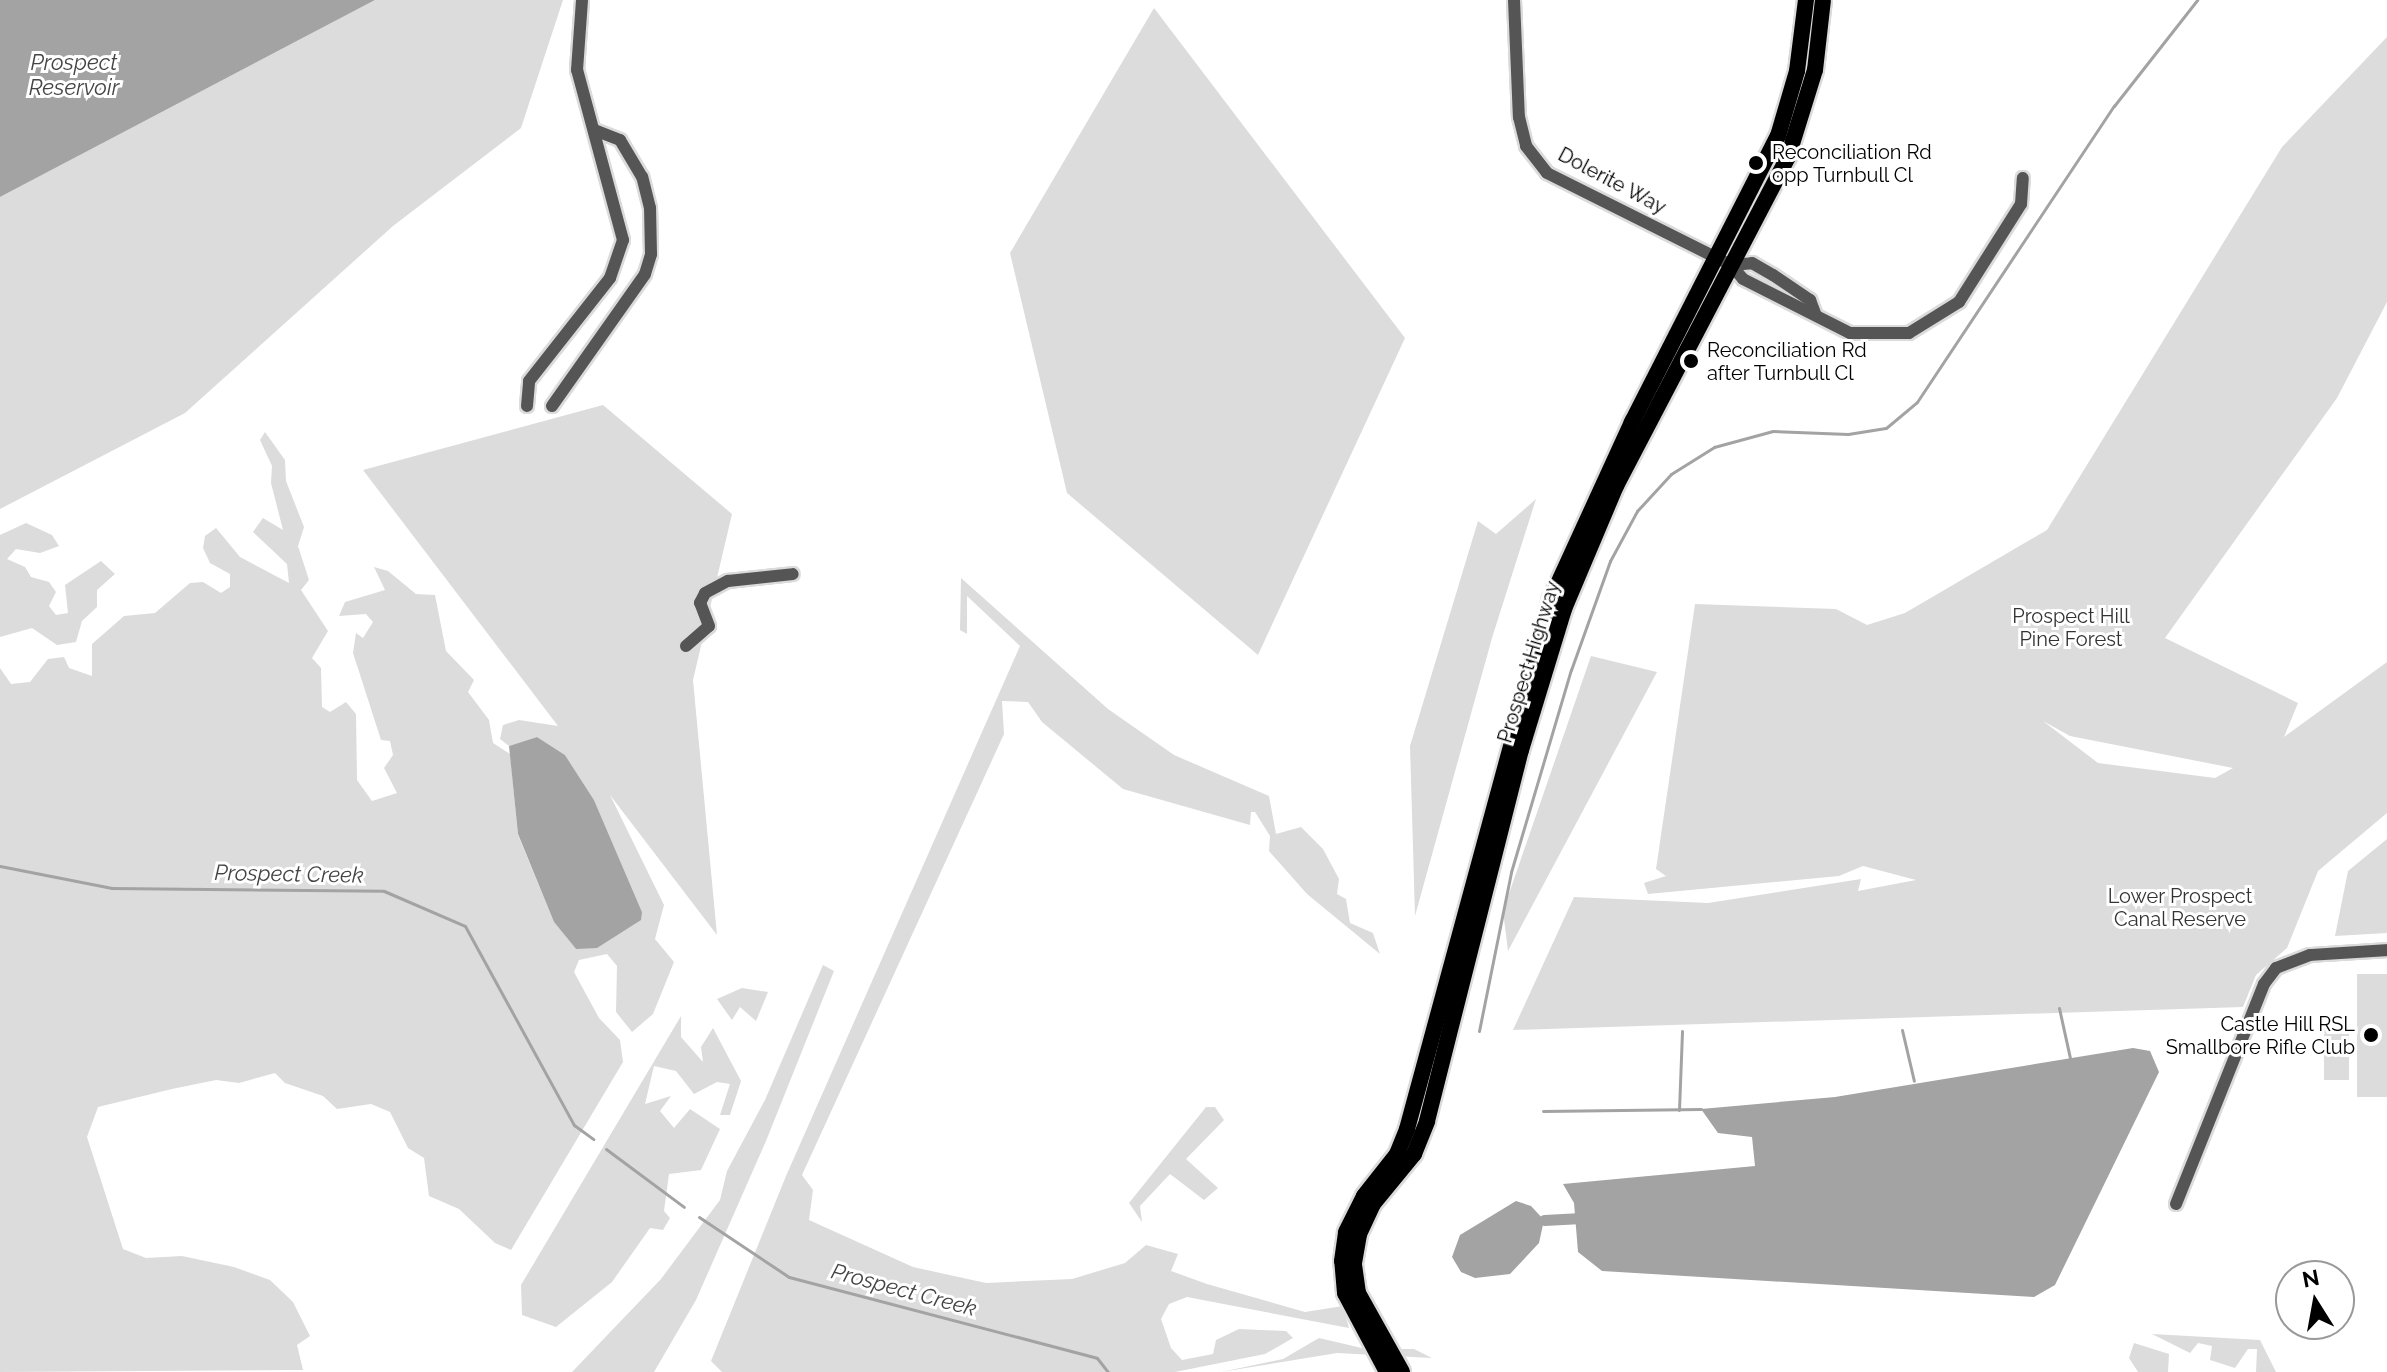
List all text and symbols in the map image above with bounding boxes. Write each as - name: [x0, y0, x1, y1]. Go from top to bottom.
- water label: Prospect Reservoir: [29, 49, 119, 100]
- place label: Reconciliation Rd opp Turnbull Cl: [1772, 140, 1932, 187]
- street label: Dolerite Way: [1554, 142, 1670, 220]
- marker: Reconciliation Rd opp Turnbull Cl: [1747, 154, 1765, 172]
- place label: Reconciliation Rd after Turnbull Cl: [1707, 338, 1867, 385]
- marker: Reconciliation Rd after Turnbull Cl: [1682, 352, 1700, 370]
- street label: Prospect Highway: [1493, 578, 1565, 746]
- park label: Prospect Hill Pine Forest: [2012, 604, 2130, 651]
- water label: Prospect Creek: [214, 859, 364, 889]
- park label: Lower Prospect Canal Reserve: [2107, 885, 2253, 932]
- place label: Castle Hill RSL Smallbore Rifle Club: [2166, 1012, 2355, 1059]
- marker: Castle Hill RSL Smallbore Rifle Club: [2362, 1026, 2380, 1044]
- water label: Prospect Creek: [829, 1258, 979, 1322]
- north arrow: [2275, 1260, 2355, 1340]
- text: N: [2300, 1264, 2322, 1293]

